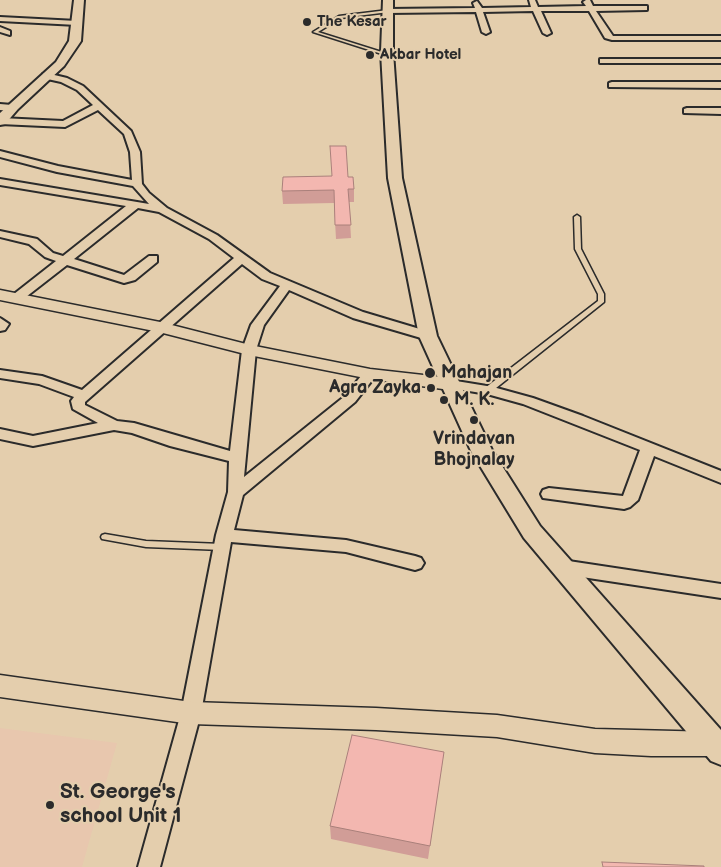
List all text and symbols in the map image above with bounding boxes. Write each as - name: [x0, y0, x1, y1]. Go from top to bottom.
- place label: The Kesar: [317, 13, 387, 31]
- marker: The Kesar: [301, 16, 313, 28]
- place label: Akbar Hotel: [380, 46, 461, 64]
- marker: Akbar Hotel: [364, 49, 376, 61]
- place label: Mahajan: [441, 362, 512, 384]
- marker: Mahajan: [423, 366, 437, 380]
- place label: Agra Zayka: [329, 377, 421, 399]
- marker: Agra Zayka: [425, 382, 437, 394]
- place label: M. K.: [454, 389, 495, 411]
- marker: M. K.: [438, 394, 450, 406]
- marker: Vrindavan Bhojnalay: [468, 414, 480, 426]
- place label: Vrindavan Bhojnalay: [433, 428, 515, 470]
- place label: St. George's school Unit 1: [60, 780, 182, 830]
- marker: St. George's school Unit 1: [44, 799, 56, 811]

